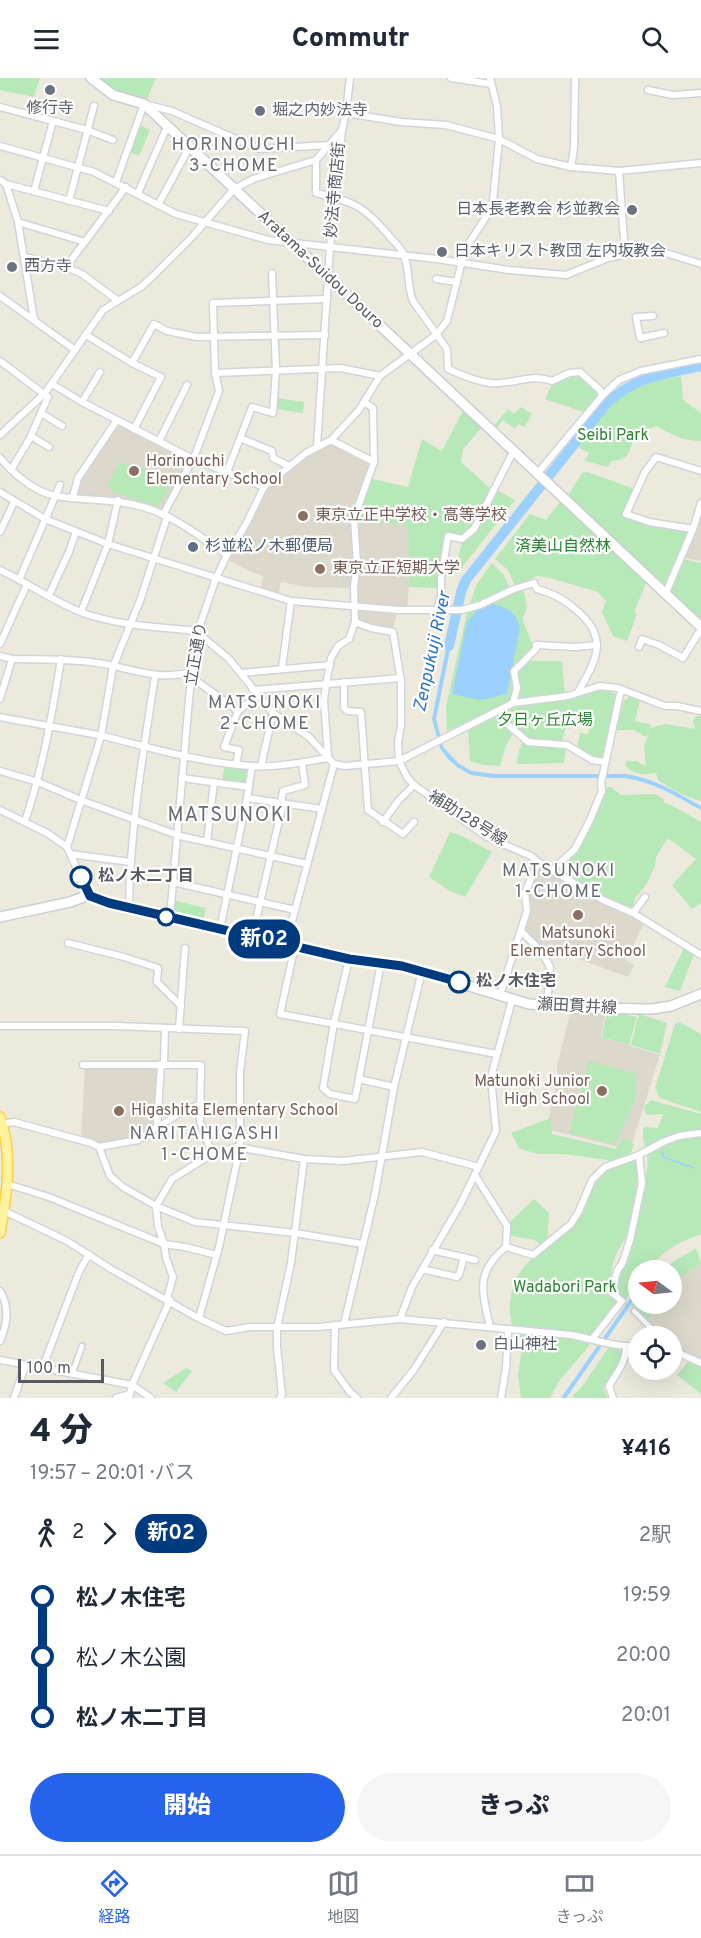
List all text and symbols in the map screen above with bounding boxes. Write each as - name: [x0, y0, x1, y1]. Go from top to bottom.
- text: Commutr: [292, 22, 409, 56]
- icon: menu: [30, 23, 63, 56]
- icon: search: [638, 23, 671, 56]
- marker: 修行寺: [43, 83, 57, 97]
- place label: 修行寺: [26, 99, 74, 119]
- place label: 堀之内妙法寺: [272, 101, 368, 121]
- marker: 堀之内妙法寺: [253, 104, 267, 118]
- district label: HORINOUCHI 3-CHOME: [172, 134, 296, 178]
- street label: 妙法寺商店街: [322, 141, 350, 239]
- place label: 日本長老教会 杉並教会: [456, 200, 620, 220]
- marker: 日本長老教会 杉並教会: [625, 203, 639, 217]
- street label: Aratama-Suidou Douro: [253, 207, 387, 333]
- place label: 日本キリスト教団 左内坂教会: [454, 242, 666, 262]
- marker: 日本キリスト教団 左内坂教会: [435, 245, 449, 259]
- place label: 西方寺: [24, 257, 72, 277]
- marker: 西方寺: [5, 260, 19, 274]
- park label: Seibi Park: [577, 426, 649, 446]
- place label: Horinouchi Elementary School: [146, 452, 282, 490]
- marker: Horinouchi Elementary School: [127, 464, 141, 478]
- place label: 東京立正中学校・高等学校: [315, 506, 507, 526]
- marker: 東京立正中学校・高等学校: [296, 509, 310, 523]
- place label: 杉並松ノ木郵便局: [205, 537, 333, 557]
- park label: 済美山自然林: [515, 537, 611, 557]
- marker: 杉並松ノ木郵便局: [186, 540, 200, 554]
- place label: 東京立正短期大学: [332, 559, 460, 579]
- marker: 東京立正短期大学: [313, 562, 327, 576]
- water label: Zenpukuji River: [409, 588, 457, 714]
- street label: 立正通り: [182, 621, 212, 687]
- district label: MATSUNOKI 2-CHOME: [208, 692, 322, 736]
- park label: 夕日ヶ丘広場: [497, 711, 593, 731]
- street label: 補助128号線: [424, 787, 510, 851]
- district label: MATSUNOKI: [167, 803, 293, 829]
- district label: MATSUNOKI 1-CHOME: [502, 860, 616, 904]
- marker: 松ノ木二丁目: [70, 866, 92, 888]
- place label: 松ノ木二丁目: [98, 867, 194, 887]
- unlabelled marker: [157, 908, 175, 926]
- marker: Matsunoki Elementary School: [571, 908, 585, 922]
- line badge: 新02: [230, 920, 298, 958]
- place label: Matsunoki Elementary School: [510, 924, 646, 962]
- text: 新02: [240, 926, 288, 953]
- marker: 松ノ木住宅: [448, 971, 470, 993]
- place label: 松ノ木住宅: [476, 972, 556, 992]
- street label: 瀬田貫井線: [537, 995, 617, 1019]
- place label: Matunoki Junior High School: [474, 1072, 590, 1110]
- marker: Matunoki Junior High School: [595, 1084, 609, 1098]
- place label: Higashita Elementary School: [131, 1101, 338, 1121]
- marker: Higashita Elementary School: [112, 1104, 126, 1118]
- district label: NARITAHIGASHI 1-CHOME: [130, 1123, 280, 1167]
- north arrow: [628, 1260, 682, 1314]
- map controls: [628, 1260, 682, 1380]
- park label: Wadabori Park: [513, 1278, 617, 1298]
- button: locate: [628, 1326, 682, 1380]
- place label: 白山神社: [493, 1335, 557, 1355]
- marker: 白山神社: [474, 1338, 488, 1352]
- scale bar: [18, 1356, 104, 1384]
- text: 100 m: [27, 1359, 71, 1379]
- text: 4 分: [30, 1412, 93, 1454]
- text: ¥416: [621, 1436, 671, 1463]
- text: 19:57 – 20:01 · バス: [30, 1461, 195, 1487]
- icon: walk: [30, 1517, 63, 1550]
- icon: forward: [93, 1517, 126, 1550]
- text: 2: [72, 1520, 84, 1546]
- text: 新02: [147, 1520, 195, 1547]
- text: 2駅: [639, 1523, 671, 1549]
- text: 19:59: [623, 1583, 671, 1609]
- text: 松ノ木住宅: [76, 1586, 186, 1613]
- text: 20:00: [616, 1643, 671, 1669]
- text: 松ノ木公園: [76, 1646, 186, 1673]
- text: 20:01: [621, 1703, 671, 1729]
- text: 松ノ木二丁目: [76, 1706, 208, 1733]
- button: 開始: [30, 1773, 345, 1842]
- button: きっぷ: [357, 1773, 671, 1842]
- tab: 経路: [98, 1867, 131, 1928]
- tab: 地図: [327, 1867, 360, 1928]
- tab: きっぷ: [556, 1867, 603, 1928]

